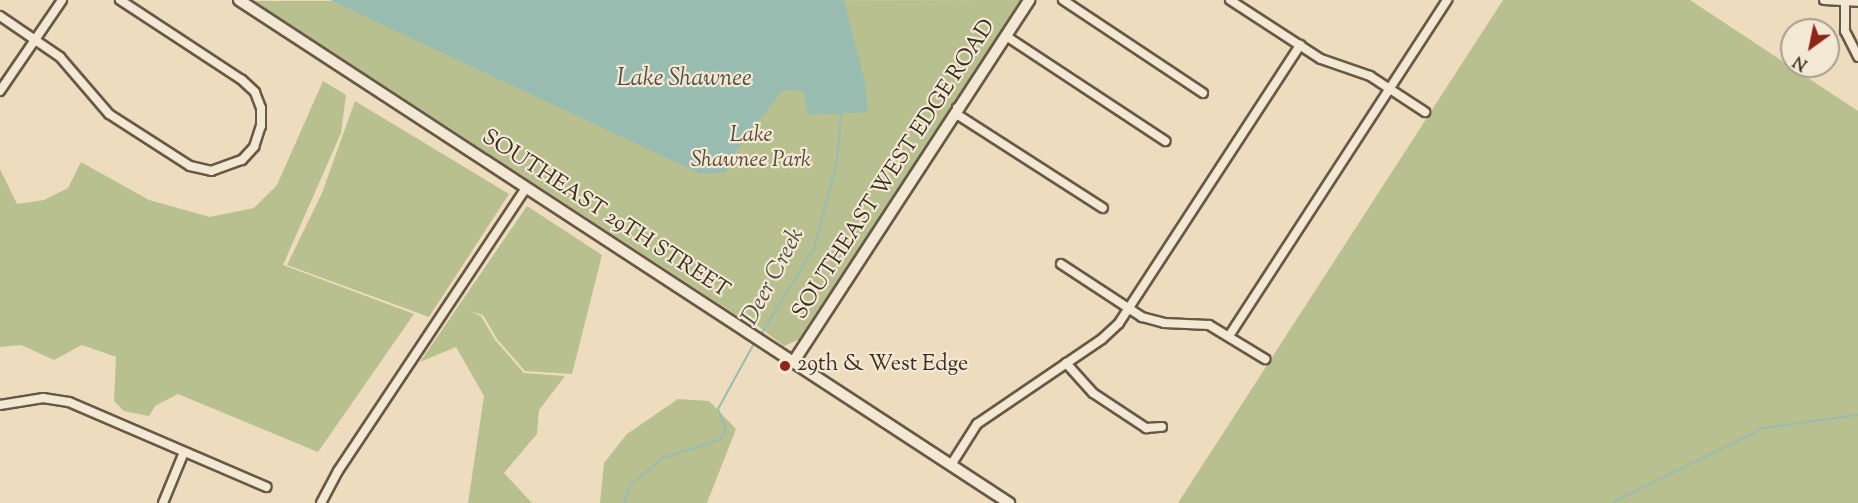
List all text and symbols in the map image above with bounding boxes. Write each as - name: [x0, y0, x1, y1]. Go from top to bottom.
- street label: SOUTHEAST WEST EDGE ROAD: [788, 15, 1002, 325]
- north arrow: [1780, 18, 1840, 78]
- text: N: [1789, 49, 1813, 75]
- water label: Lake Shawnee: [616, 66, 752, 94]
- park label: Lake Shawnee Park: [691, 123, 811, 174]
- street label: SOUTHEAST 29TH STREET: [476, 125, 734, 305]
- water label: Deer Creek: [736, 224, 812, 330]
- place label: 29th & West Edge: [797, 353, 968, 379]
- marker: 29th & West Edge: [778, 359, 792, 373]

